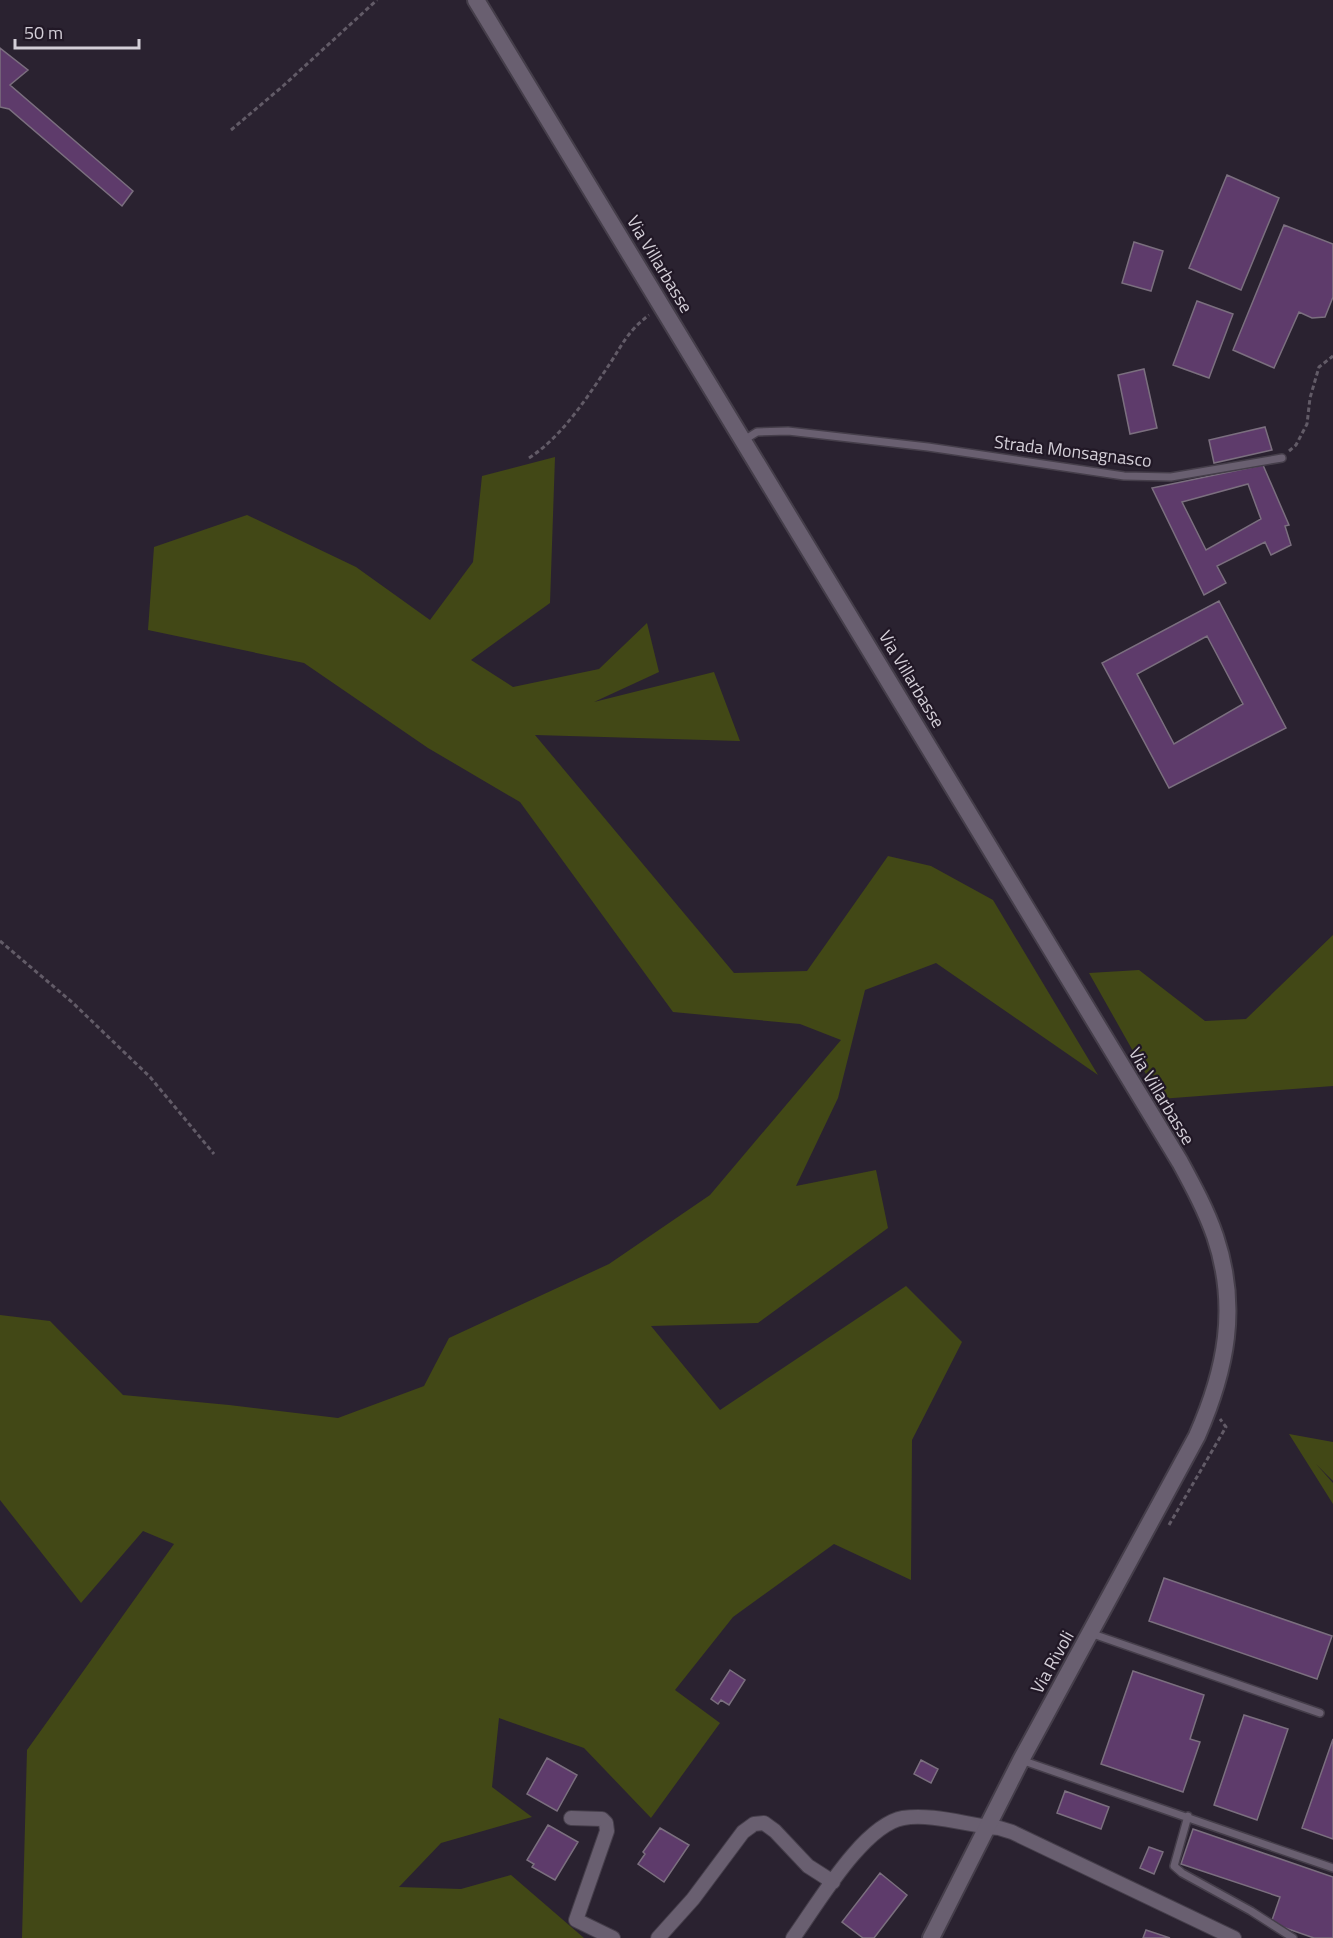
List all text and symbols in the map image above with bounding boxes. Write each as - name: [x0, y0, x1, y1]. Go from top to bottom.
- scale bar: [15, 12, 140, 50]
- text: 50 m: [24, 19, 63, 46]
- street label: Via Villarbasse: [620, 210, 700, 318]
- street label: Strada Monsagnasco: [993, 428, 1153, 474]
- street label: Via Villarbasse: [872, 625, 952, 733]
- street label: Via Villarbasse: [1122, 1042, 1202, 1150]
- street label: Via Rivoli: [1024, 1625, 1080, 1699]

